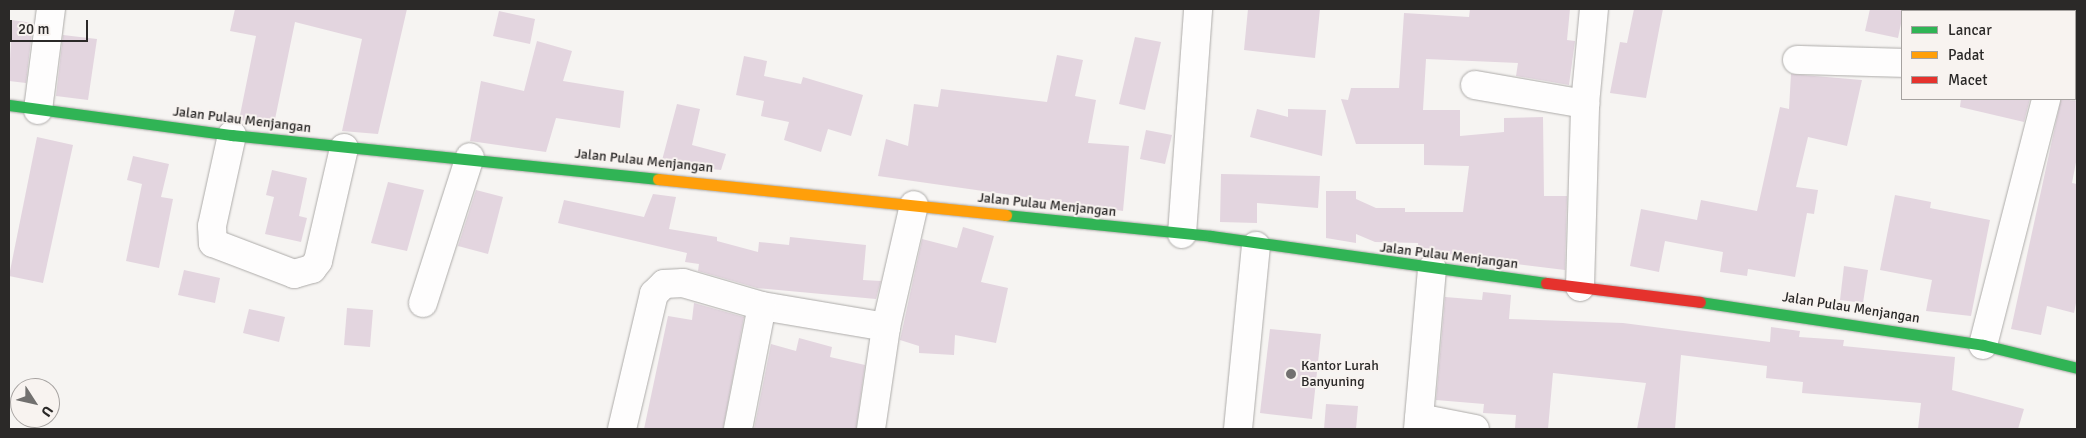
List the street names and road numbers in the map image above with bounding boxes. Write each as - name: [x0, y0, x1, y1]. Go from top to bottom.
- street label: Jalan Pulau Menjangan: [172, 103, 312, 137]
- street label: Jalan Pulau Menjangan: [574, 145, 714, 177]
- street label: Jalan Pulau Menjangan: [977, 189, 1117, 221]
- street label: Jalan Pulau Menjangan: [1379, 239, 1519, 273]
- street label: Jalan Pulau Menjangan: [1781, 289, 1921, 327]

